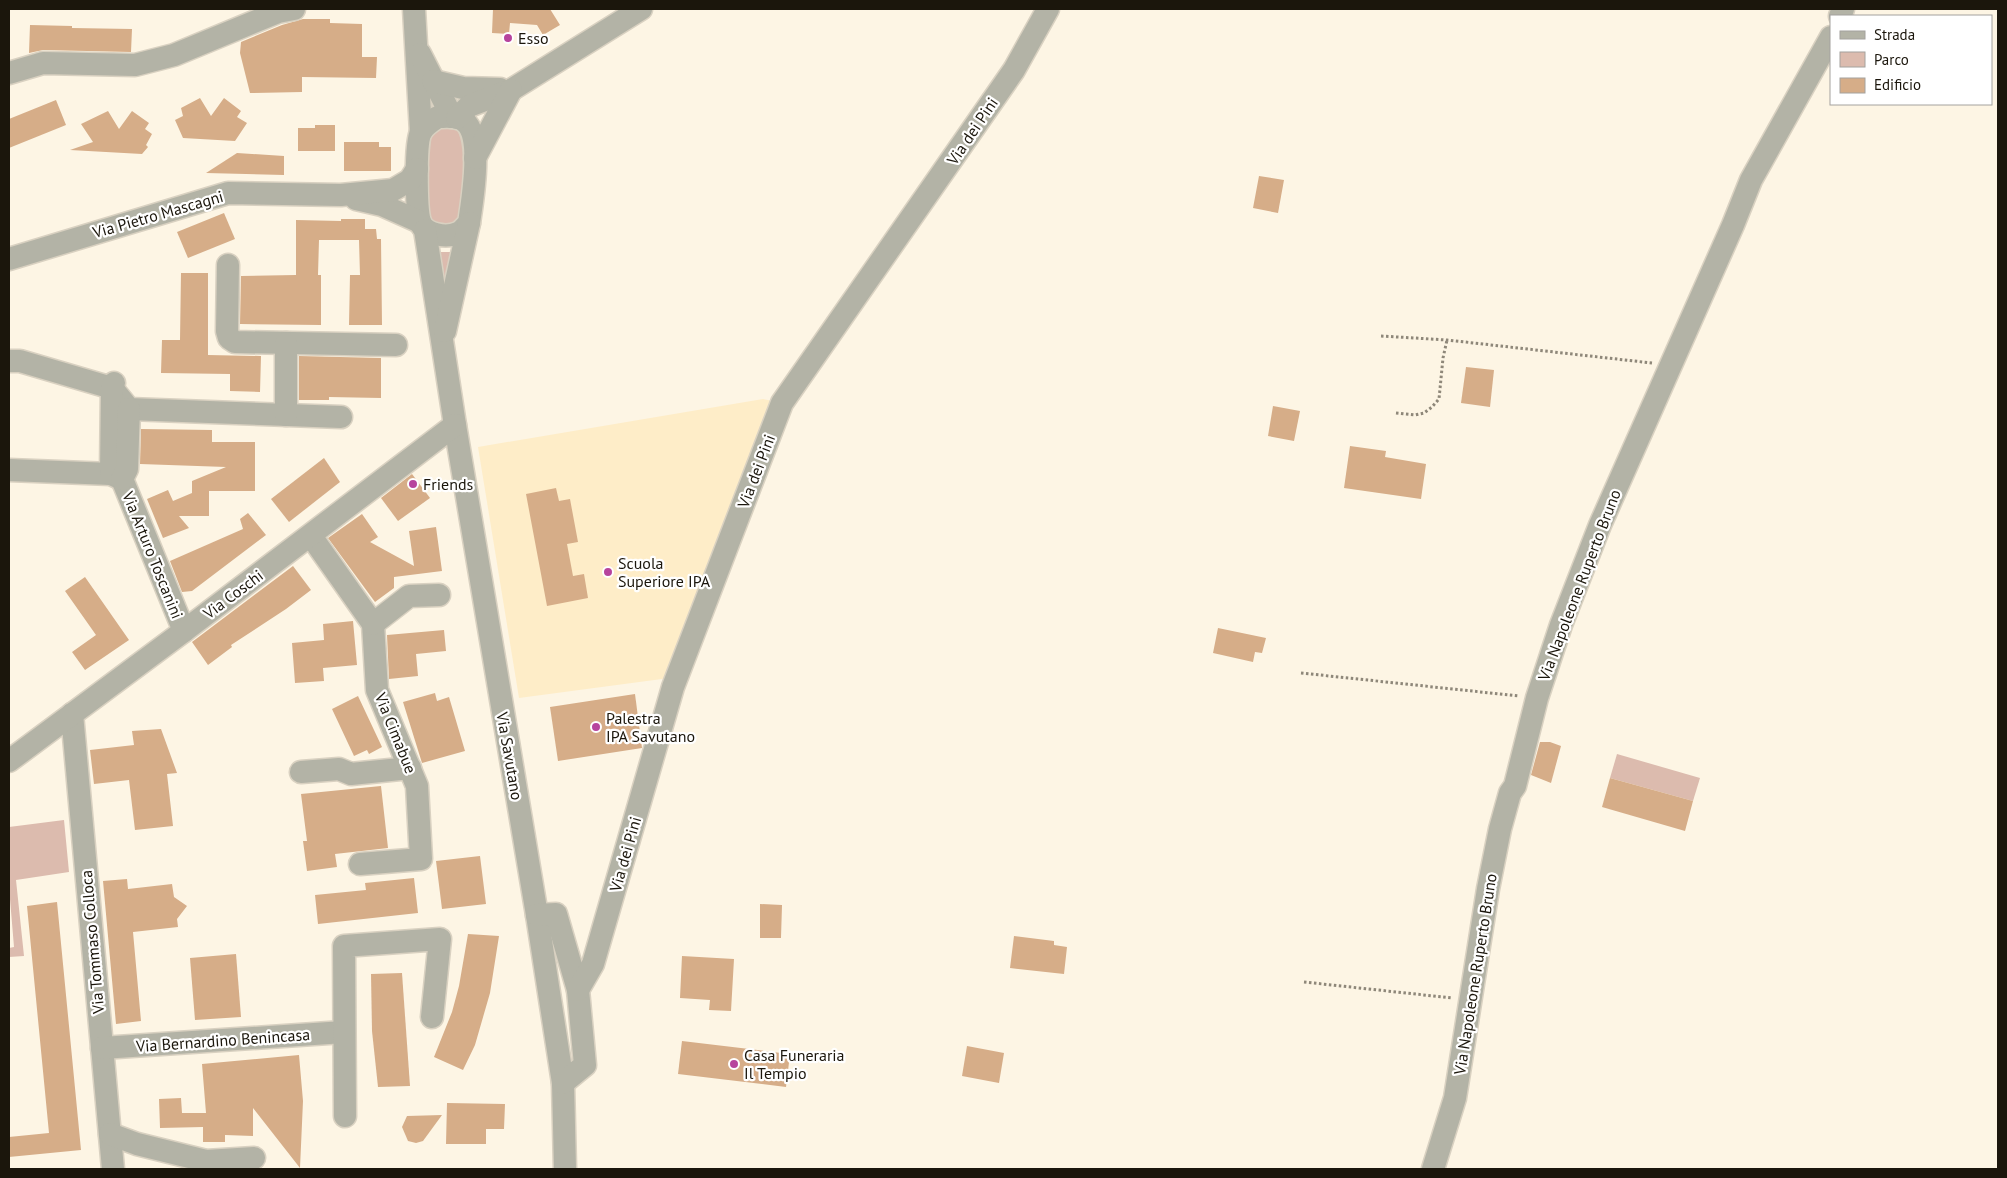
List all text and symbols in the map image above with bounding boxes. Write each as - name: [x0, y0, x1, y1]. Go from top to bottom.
- legend: [1830, 15, 1992, 105]
- text: Strada: [1874, 25, 1915, 44]
- place label: Esso: [518, 28, 549, 48]
- marker: Esso: [502, 32, 514, 44]
- text: Parco: [1874, 50, 1909, 69]
- text: Edificio: [1874, 75, 1921, 94]
- street label: Via dei Pini: [942, 93, 1002, 169]
- street label: Via Pietro Mascagni: [90, 186, 226, 242]
- street label: Via dei Pini: [732, 431, 779, 512]
- place label: Friends: [423, 474, 473, 494]
- marker: Friends: [407, 478, 419, 490]
- street label: Via Napoleone Ruperto Bruno: [1533, 486, 1625, 684]
- street label: Via Arturo Toscanini: [118, 487, 188, 622]
- place label: Scuola Superiore IPA: [618, 553, 711, 591]
- street label: Via Coschi: [198, 565, 267, 624]
- marker: Scuola Superiore IPA: [602, 566, 614, 578]
- street label: Via Cimabue: [370, 689, 421, 776]
- place label: Palestra IPA Savutano: [606, 708, 695, 746]
- street label: Via Savutano: [492, 709, 528, 802]
- marker: Palestra IPA Savutano: [590, 721, 602, 733]
- street label: Via dei Pini: [604, 814, 645, 895]
- street label: Via Tommaso Colloca: [76, 869, 108, 1016]
- street label: Via Napoleone Ruperto Bruno: [1449, 872, 1501, 1077]
- street label: Via Bernardino Benincasa: [134, 1024, 311, 1056]
- place label: Casa Funeraria Il Tempio: [744, 1045, 845, 1083]
- marker: Casa Funeraria Il Tempio: [728, 1058, 740, 1070]

